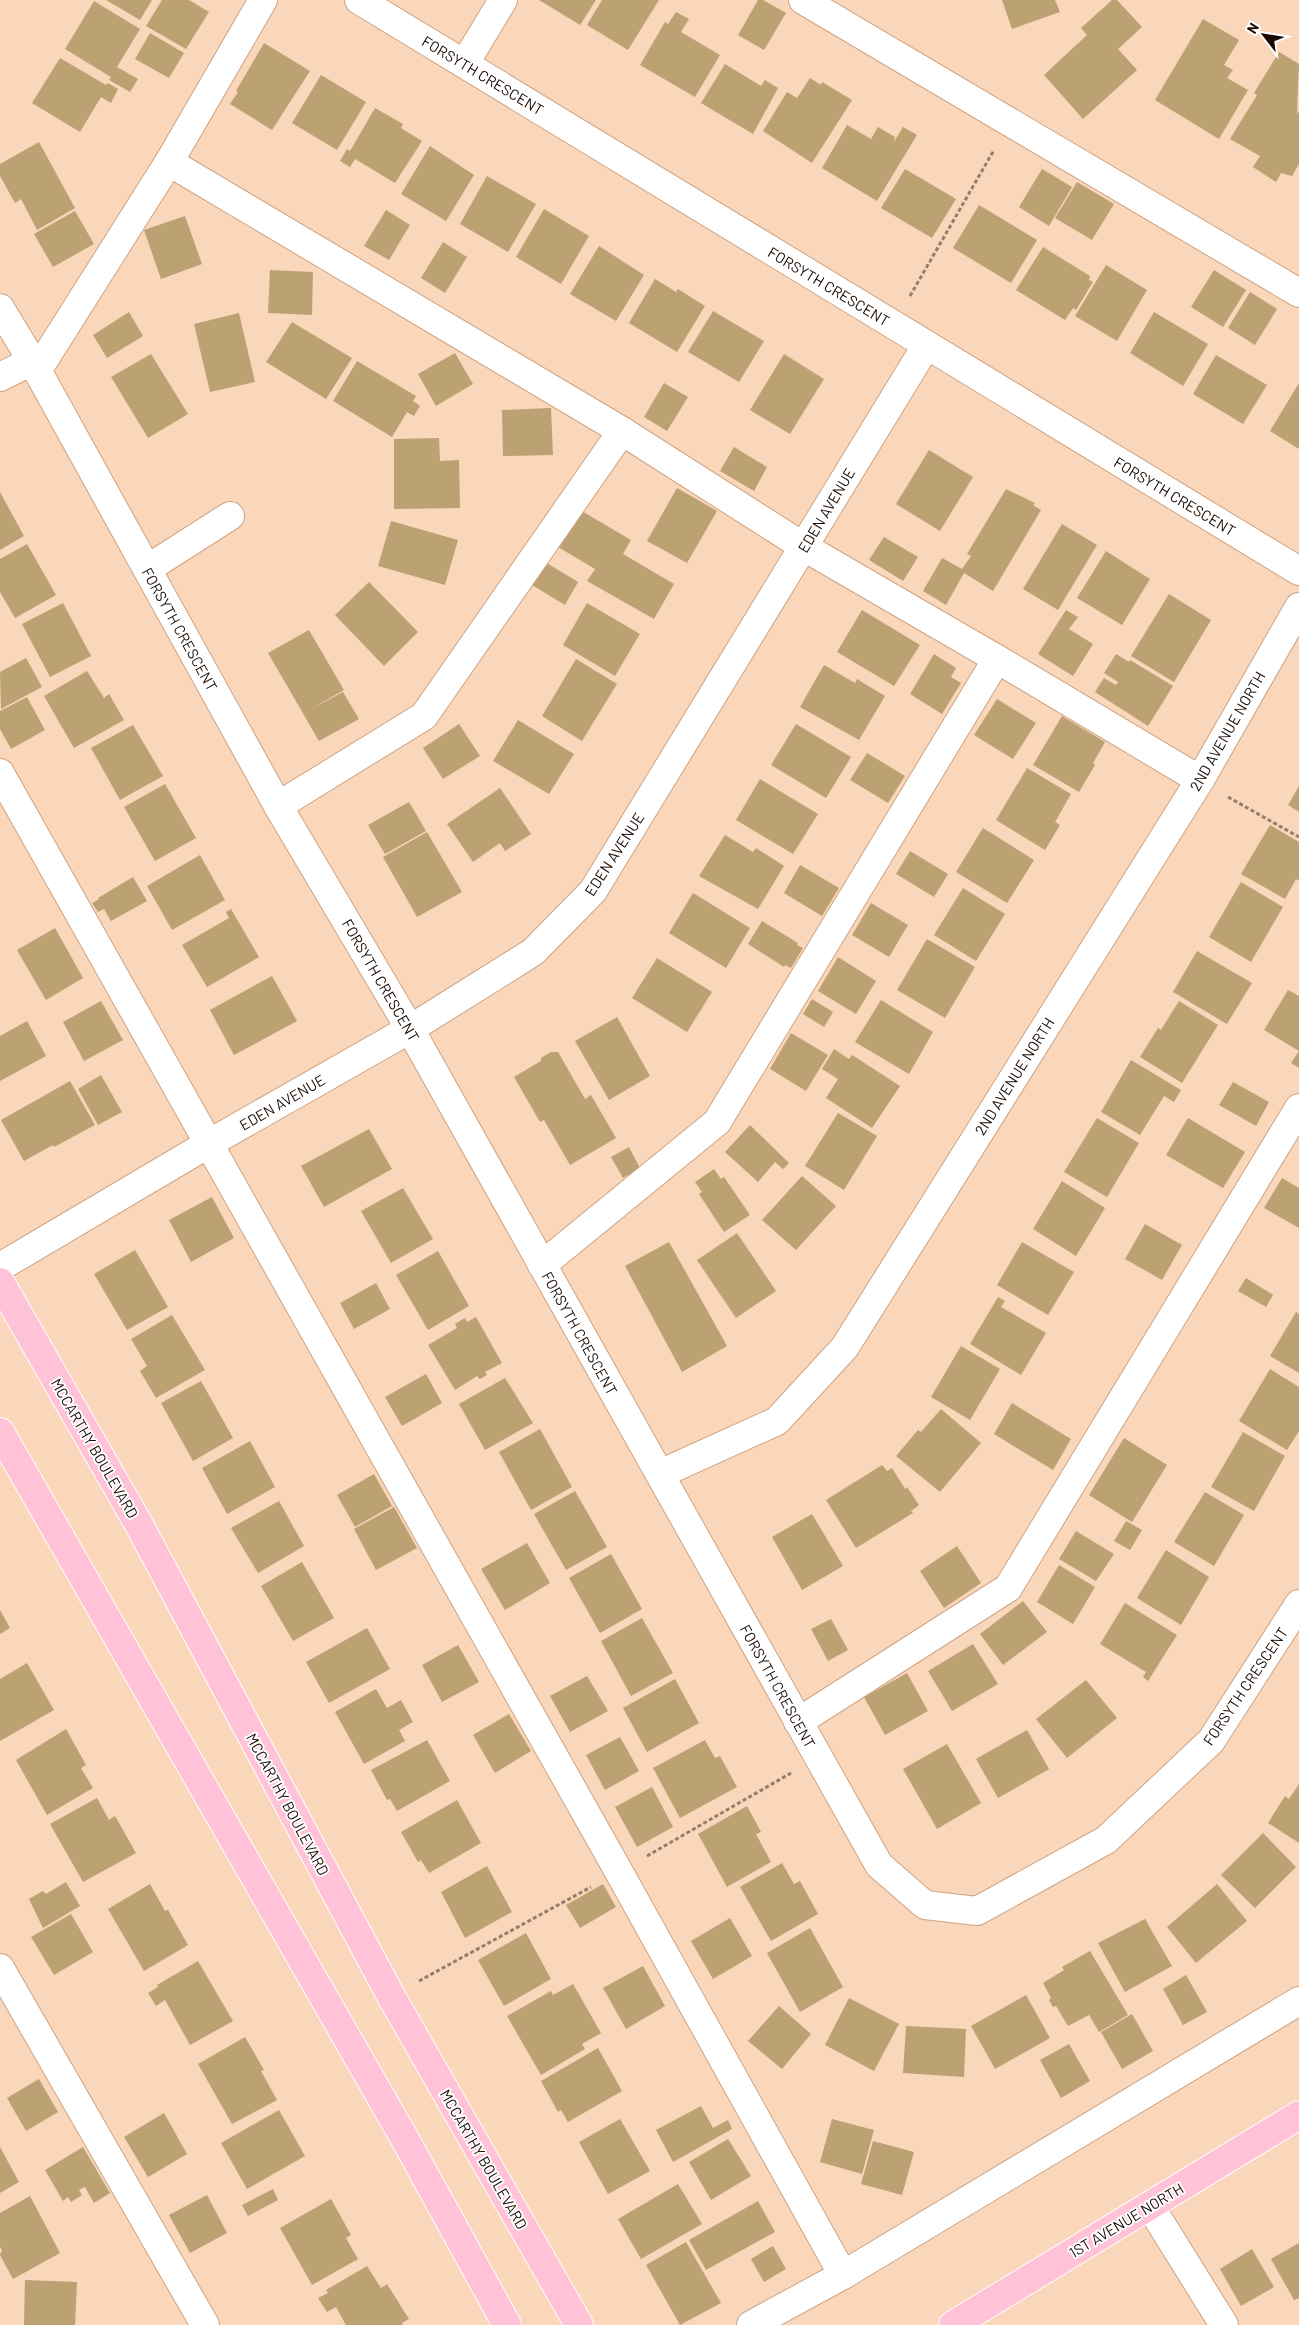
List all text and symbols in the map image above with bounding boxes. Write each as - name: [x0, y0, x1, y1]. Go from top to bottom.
- north arrow: [1239, 10, 1289, 60]
- text: N: [1243, 20, 1262, 36]
- street label: FORSYTH CRESCENT: [419, 32, 547, 118]
- street label: FORSYTH CRESCENT: [765, 243, 893, 329]
- street label: FORSYTH CRESCENT: [1111, 453, 1239, 539]
- street label: EDEN AVENUE: [794, 464, 858, 556]
- street label: FORSYTH CRESCENT: [139, 564, 221, 694]
- street label: 2ND AVENUE NORTH: [1185, 668, 1269, 794]
- street label: EDEN AVENUE: [580, 809, 648, 899]
- street label: FORSYTH CRESCENT: [339, 916, 423, 1044]
- street label: 2ND AVENUE NORTH: [971, 1014, 1057, 1138]
- street label: EDEN AVENUE: [236, 1070, 328, 1134]
- street label: FORSYTH CRESCENT: [539, 1268, 621, 1398]
- street label: MCCARTHY BOULEVARD: [48, 1375, 142, 1521]
- street label: FORSYTH CRESCENT: [737, 1621, 819, 1751]
- street label: FORSYTH CRESCENT: [1199, 1624, 1291, 1748]
- street label: MCCARTHY BOULEVARD: [243, 1730, 333, 1878]
- street label: MCCARTHY BOULEVARD: [437, 2086, 531, 2232]
- street label: 1ST AVENUE NORTH: [1066, 2179, 1186, 2261]

